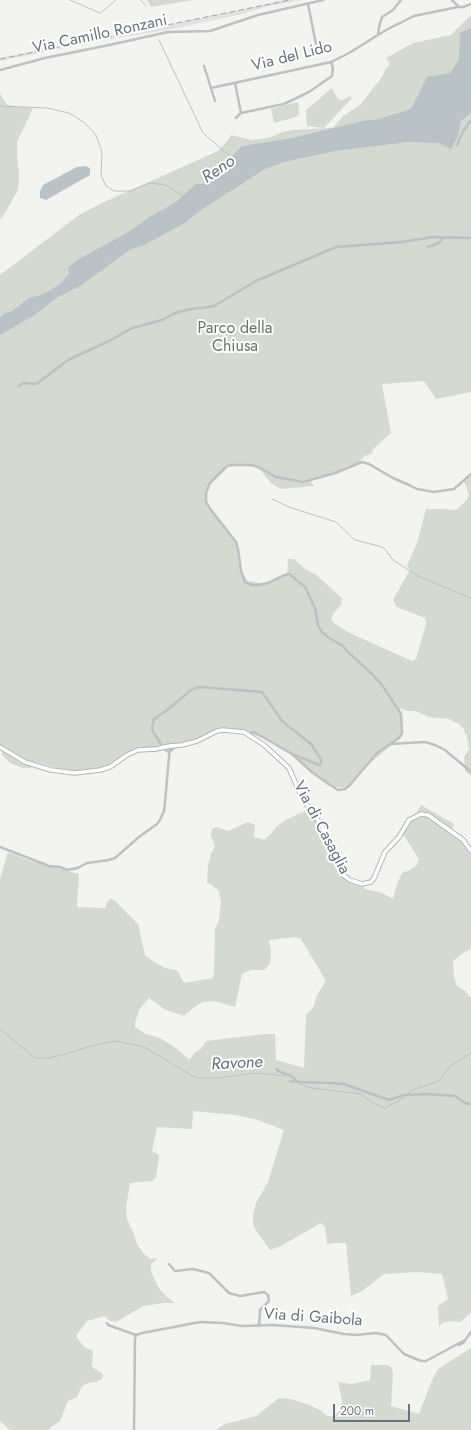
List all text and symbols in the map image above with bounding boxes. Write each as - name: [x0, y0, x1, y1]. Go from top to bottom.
- street label: Via Camillo Ronzani: [31, 11, 169, 59]
- street label: Via del Lido: [250, 38, 334, 76]
- water label: Reno: [199, 152, 239, 188]
- park label: Parco della Chiusa: [198, 319, 272, 357]
- street label: Via di Casaglia: [288, 778, 354, 878]
- water label: Ravone: [211, 1052, 263, 1076]
- street label: Via di Gaibola: [263, 1305, 363, 1331]
- scale bar: [335, 1396, 412, 1422]
- text: 200 m: [340, 1402, 374, 1420]

